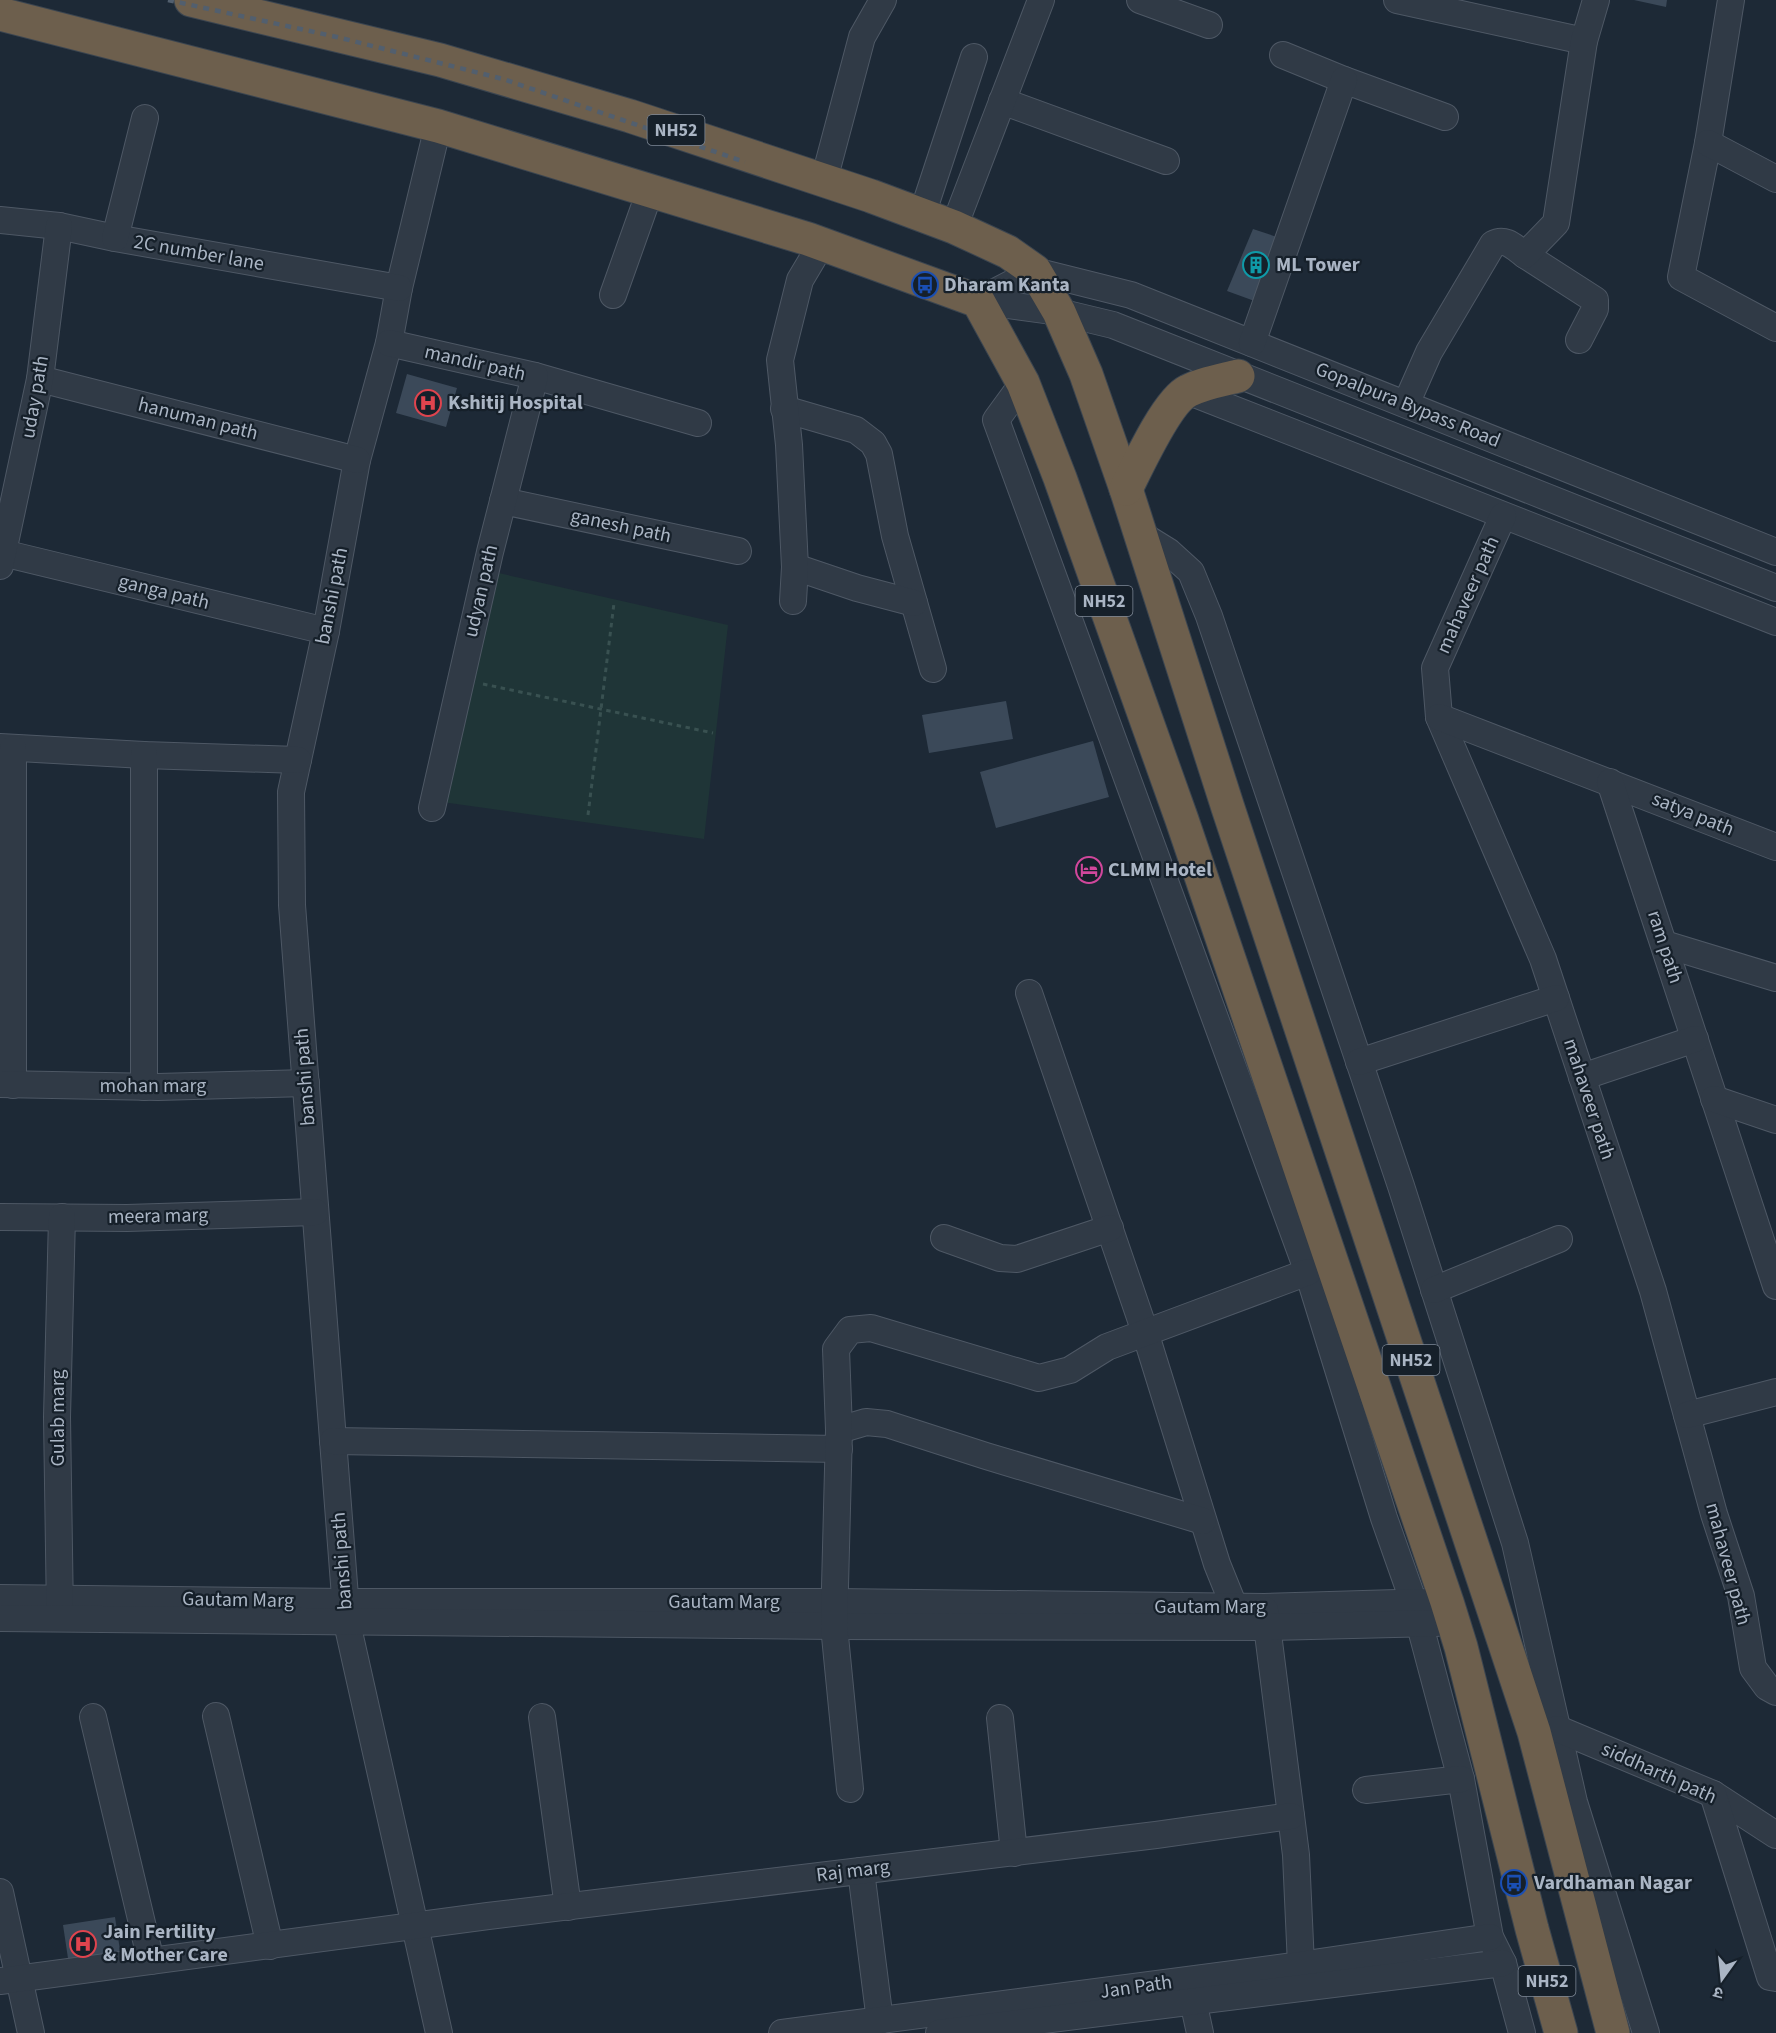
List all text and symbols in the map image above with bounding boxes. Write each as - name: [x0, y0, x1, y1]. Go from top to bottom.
- road number: NH52: [648, 115, 704, 145]
- street label: 2C number lane: [132, 228, 266, 278]
- building icon: ML Tower: [1241, 250, 1271, 280]
- place label: ML Tower: [1276, 251, 1360, 279]
- bus stop icon: Dharam Kanta: [910, 270, 940, 300]
- place label: Dharam Kanta: [944, 271, 1070, 299]
- street label: mandir path: [422, 338, 528, 388]
- street label: uday path: [14, 353, 56, 441]
- street label: Gopalpura Bypass Road: [1311, 355, 1505, 455]
- hospital icon: Kshitij Hospital: [413, 388, 443, 418]
- place label: Kshitij Hospital: [448, 389, 583, 417]
- street label: hanuman path: [135, 391, 261, 447]
- street label: ganesh path: [568, 502, 674, 550]
- street label: mahaveer path: [1430, 532, 1506, 658]
- street label: udyan path: [457, 542, 505, 640]
- street label: banshi path: [309, 545, 355, 647]
- street label: ganga path: [116, 567, 212, 617]
- road number: NH52: [1076, 586, 1132, 616]
- street label: satya path: [1648, 785, 1738, 843]
- hotel icon: CLMM Hotel: [1074, 855, 1104, 885]
- place label: CLMM Hotel: [1108, 856, 1212, 884]
- street label: ram path: [1640, 907, 1690, 987]
- street label: banshi path: [288, 1027, 322, 1127]
- street label: mahaveer path: [1556, 1035, 1622, 1163]
- street label: mohan marg: [100, 1072, 206, 1100]
- street label: meera marg: [108, 1201, 208, 1231]
- road number: NH52: [1382, 1345, 1440, 1375]
- street label: Gulab marg: [44, 1370, 72, 1466]
- street label: mahaveer path: [1698, 1500, 1758, 1628]
- street label: banshi path: [325, 1511, 359, 1611]
- street label: Gautam Marg: [182, 1585, 294, 1615]
- street label: Gautam Marg: [668, 1588, 780, 1616]
- street label: Gautam Marg: [1154, 1593, 1266, 1621]
- street label: siddharth path: [1597, 1735, 1721, 1811]
- street label: Raj marg: [815, 1853, 891, 1889]
- bus stop icon: Vardhaman Nagar: [1499, 1868, 1529, 1898]
- place label: Vardhaman Nagar: [1533, 1869, 1692, 1897]
- place label: Jain Fertility & Mother Care: [103, 1918, 228, 1969]
- hospital icon: Jain Fertility & Mother Care: [68, 1929, 98, 1959]
- north arrow: [1692, 1949, 1752, 2009]
- road number: NH52: [1518, 1966, 1576, 1996]
- street label: Jan Path: [1098, 1968, 1174, 2006]
- text: उ: [1710, 1981, 1726, 2004]

